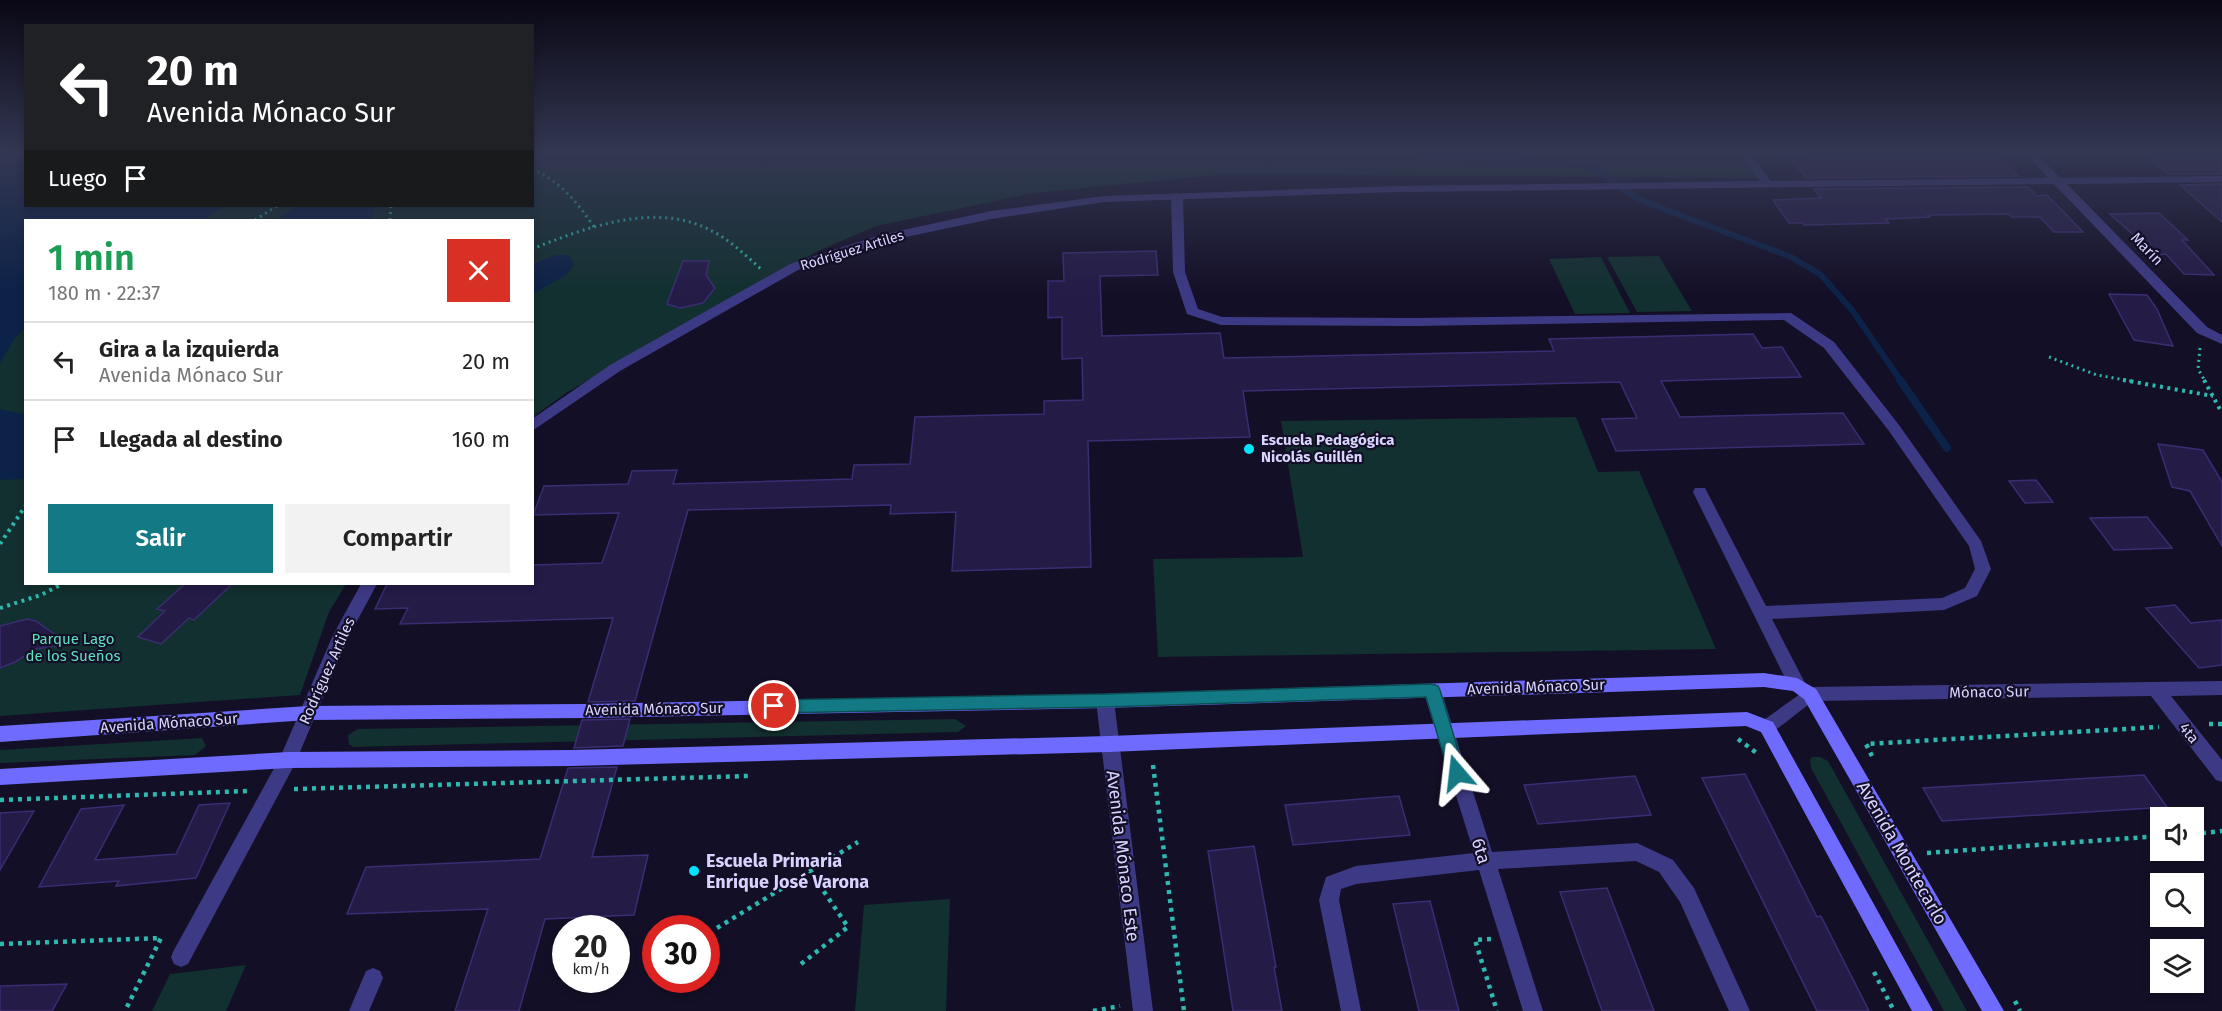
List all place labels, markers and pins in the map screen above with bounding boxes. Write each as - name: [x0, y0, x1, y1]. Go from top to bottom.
- place label: Escuela Pedagógica Nicolás Guillén: [1261, 431, 1394, 466]
- marker: Escuela Pedagógica Nicolás Guillén: [1242, 442, 1256, 456]
- pin: [748, 680, 799, 731]
- place label: Escuela Primaria Enrique José Varona: [706, 850, 869, 893]
- marker: Escuela Primaria Enrique José Varona: [687, 864, 701, 878]

